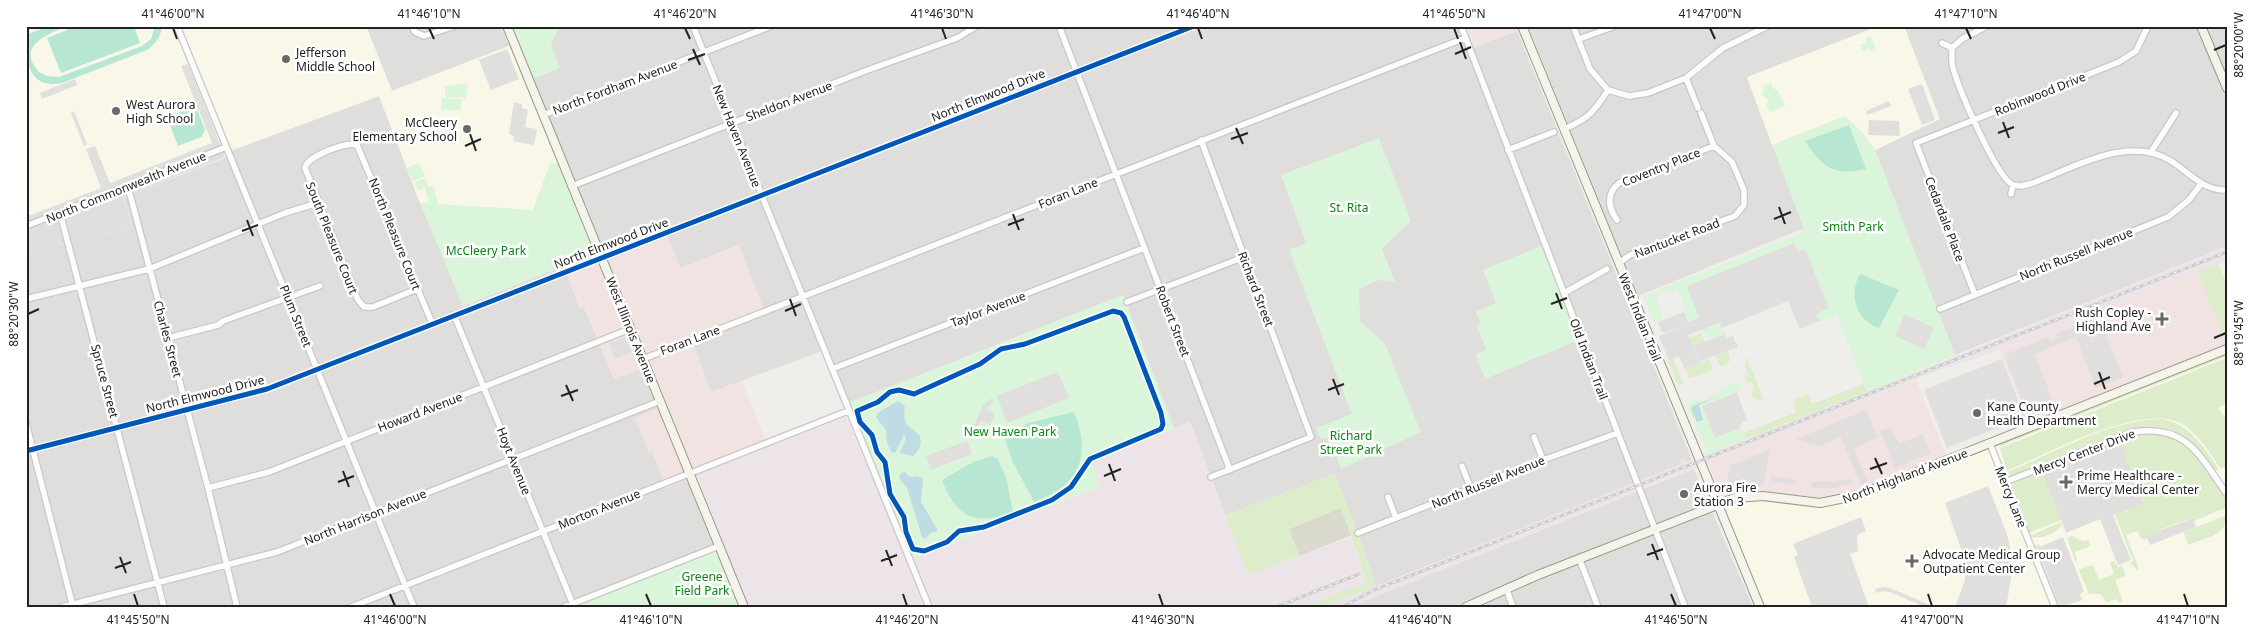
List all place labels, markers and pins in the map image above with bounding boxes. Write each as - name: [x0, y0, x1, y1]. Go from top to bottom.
- place label: Jefferson Middle School: [295, 44, 375, 75]
- marker: Jefferson Middle School: [280, 53, 292, 65]
- place label: West Aurora High School: [126, 96, 195, 127]
- marker: West Aurora High School: [110, 105, 122, 117]
- place label: McCleery Elementary School: [352, 114, 458, 145]
- marker: McCleery Elementary School: [461, 123, 473, 135]
- place label: Rush Copley - Highland Ave: [2075, 304, 2151, 335]
- marker: Rush Copley - Highland Ave: [2155, 312, 2169, 326]
- place label: Kane County Health Department: [1987, 398, 2097, 429]
- marker: Kane County Health Department: [1971, 407, 1983, 419]
- place label: Prime Healthcare - Mercy Medical Center: [2077, 467, 2199, 498]
- marker: Prime Healthcare - Mercy Medical Center: [2059, 475, 2073, 489]
- place label: Aurora Fire Station 3: [1694, 479, 1757, 510]
- marker: Aurora Fire Station 3: [1678, 488, 1690, 500]
- place label: Advocate Medical Group Outpatient Center: [1923, 546, 2060, 577]
- marker: Advocate Medical Group Outpatient Center: [1905, 554, 1919, 568]

